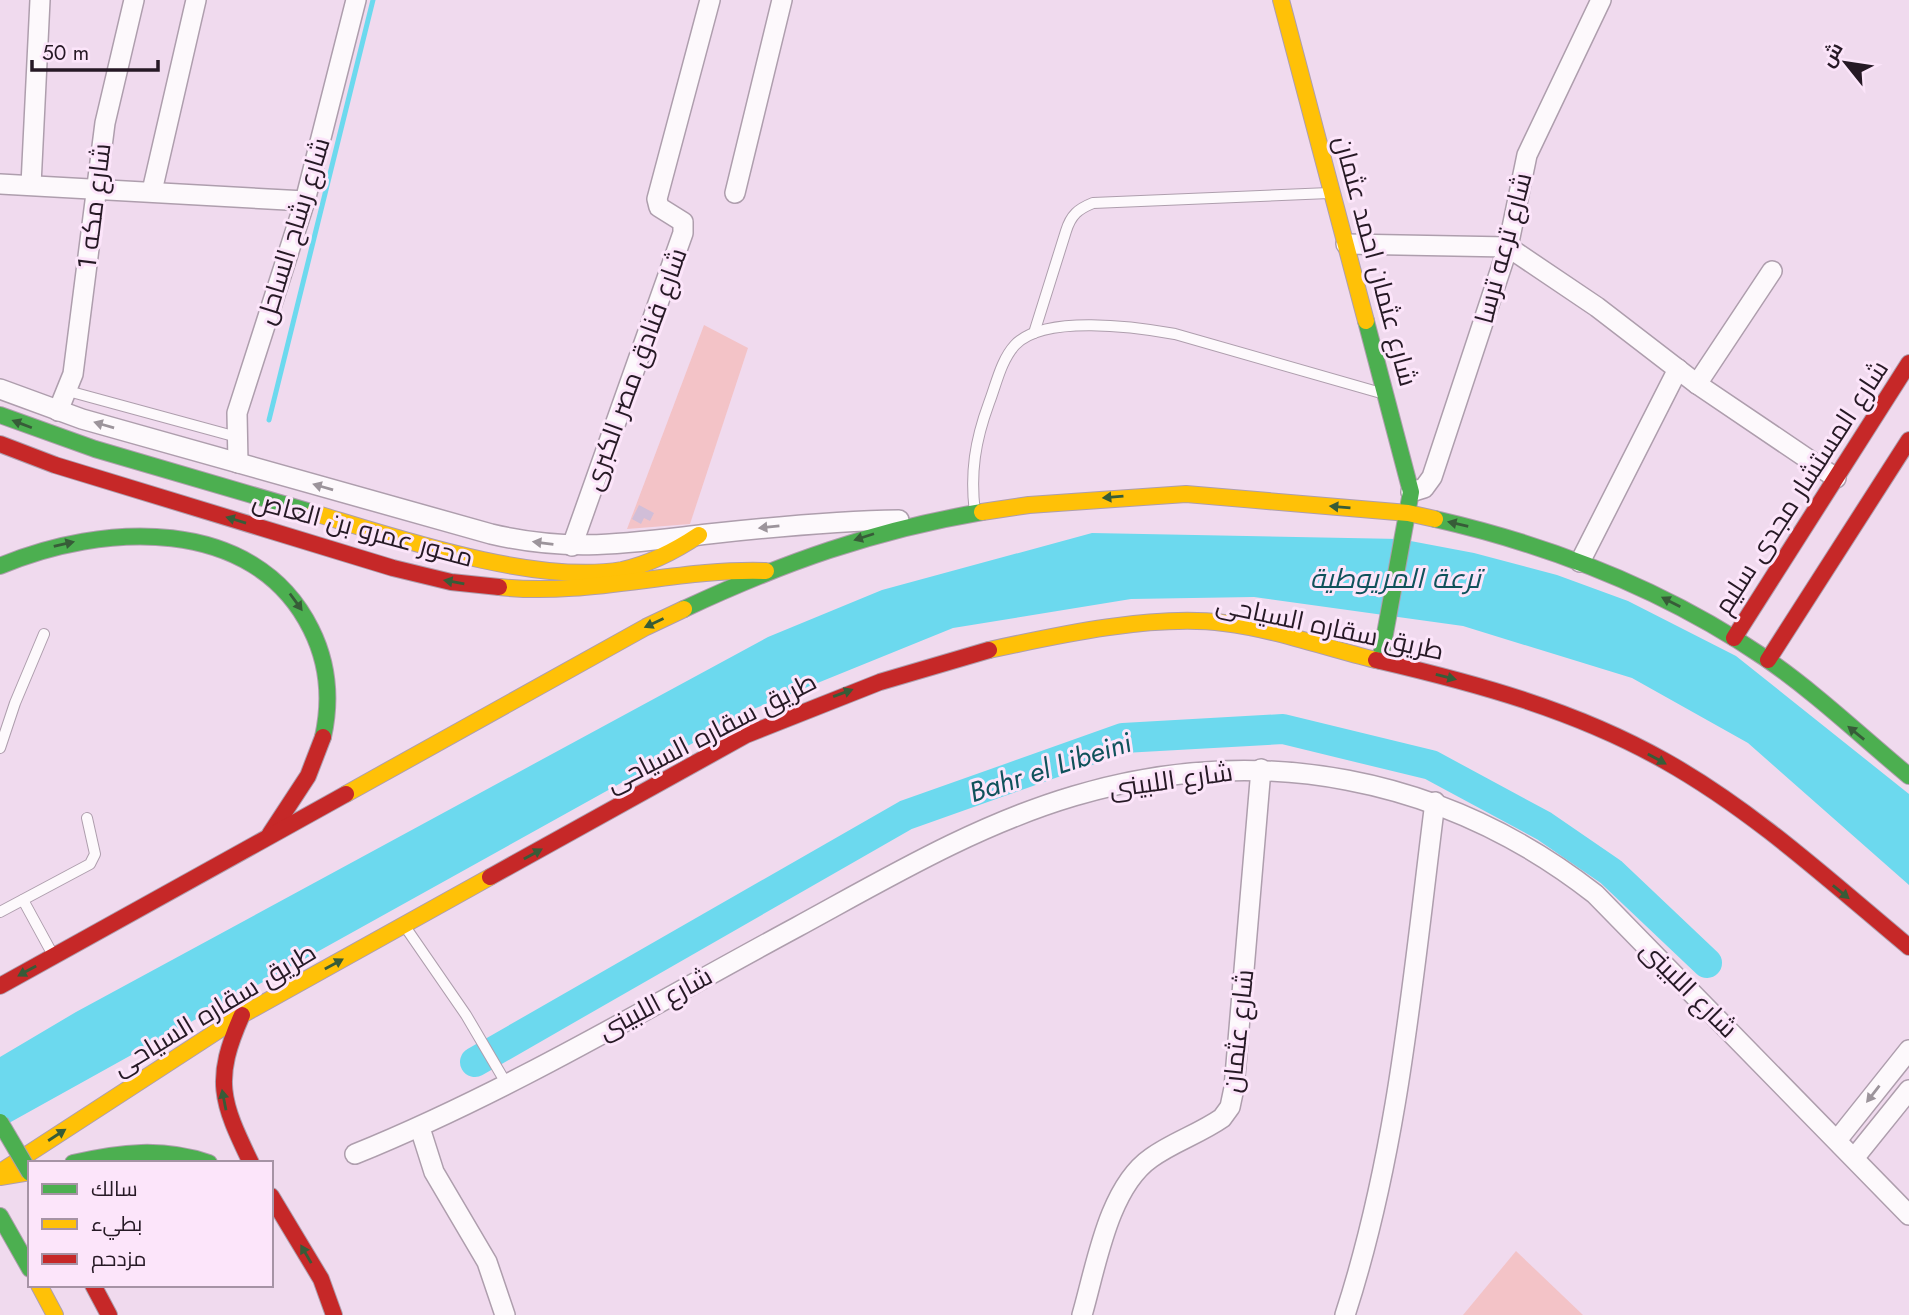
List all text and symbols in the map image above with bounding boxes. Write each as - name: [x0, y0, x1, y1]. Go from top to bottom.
- scale bar: [32, 28, 158, 72]
- north arrow: [1811, 28, 1881, 98]
- text: ش: [1814, 37, 1849, 72]
- text: 50 m: [42, 38, 89, 68]
- street label: شارع عثمان احمد عثمان: [1324, 132, 1428, 390]
- street label: شارع رشاح الساحل: [246, 133, 340, 329]
- street label: شارع مكه 1: [67, 141, 121, 271]
- street label: شارع ترعه ترسا: [1465, 168, 1541, 328]
- street label: شارع فنادق مصر الكبرى: [573, 242, 697, 496]
- street label: شارع المستشار مجدى سليم: [1704, 352, 1898, 622]
- one-way arrow: [12, 418, 33, 429]
- one-way arrow: [93, 420, 114, 430]
- street label: محور عمرو بن العاص: [248, 481, 478, 577]
- one-way arrow: [312, 481, 333, 491]
- one-way arrow: [1102, 492, 1124, 503]
- one-way arrow: [1328, 501, 1350, 512]
- one-way arrow: [225, 515, 246, 525]
- one-way arrow: [1447, 519, 1469, 530]
- one-way arrow: [758, 522, 780, 533]
- one-way arrow: [854, 532, 875, 543]
- one-way arrow: [53, 538, 75, 549]
- one-way arrow: [532, 538, 554, 549]
- water label: ترعة المريوطية: [1310, 558, 1485, 599]
- one-way arrow: [443, 576, 465, 587]
- street label: طريق سقاره السياحى: [1213, 584, 1447, 670]
- one-way arrow: [289, 592, 303, 611]
- one-way arrow: [1661, 597, 1681, 608]
- one-way arrow: [644, 617, 664, 629]
- street label: طريق سقاره السياحى: [599, 662, 823, 802]
- one-way arrow: [1435, 672, 1457, 683]
- one-way arrow: [833, 687, 854, 698]
- water label: Bahr el Libeini: [964, 722, 1137, 813]
- one-way arrow: [1848, 725, 1866, 740]
- street label: شارع اللبينى: [1107, 753, 1235, 807]
- one-way arrow: [1648, 753, 1667, 765]
- one-way arrow: [523, 848, 543, 860]
- one-way arrow: [1832, 884, 1850, 899]
- street label: شارع اللبينى: [1632, 932, 1746, 1046]
- street label: طريق سقاره السياحى: [105, 933, 323, 1085]
- street label: شارع اللبينى: [591, 957, 719, 1049]
- one-way arrow: [324, 958, 344, 970]
- one-way arrow: [17, 965, 36, 977]
- street label: شارع عثمان: [1213, 967, 1263, 1095]
- one-way arrow: [1866, 1085, 1881, 1103]
- one-way arrow: [219, 1089, 230, 1111]
- one-way arrow: [48, 1128, 66, 1142]
- legend: [28, 1161, 273, 1287]
- text: سالك: [91, 1174, 138, 1204]
- text: بطيء: [91, 1209, 142, 1240]
- text: مزدحم: [91, 1244, 146, 1274]
- one-way arrow: [300, 1244, 312, 1263]

